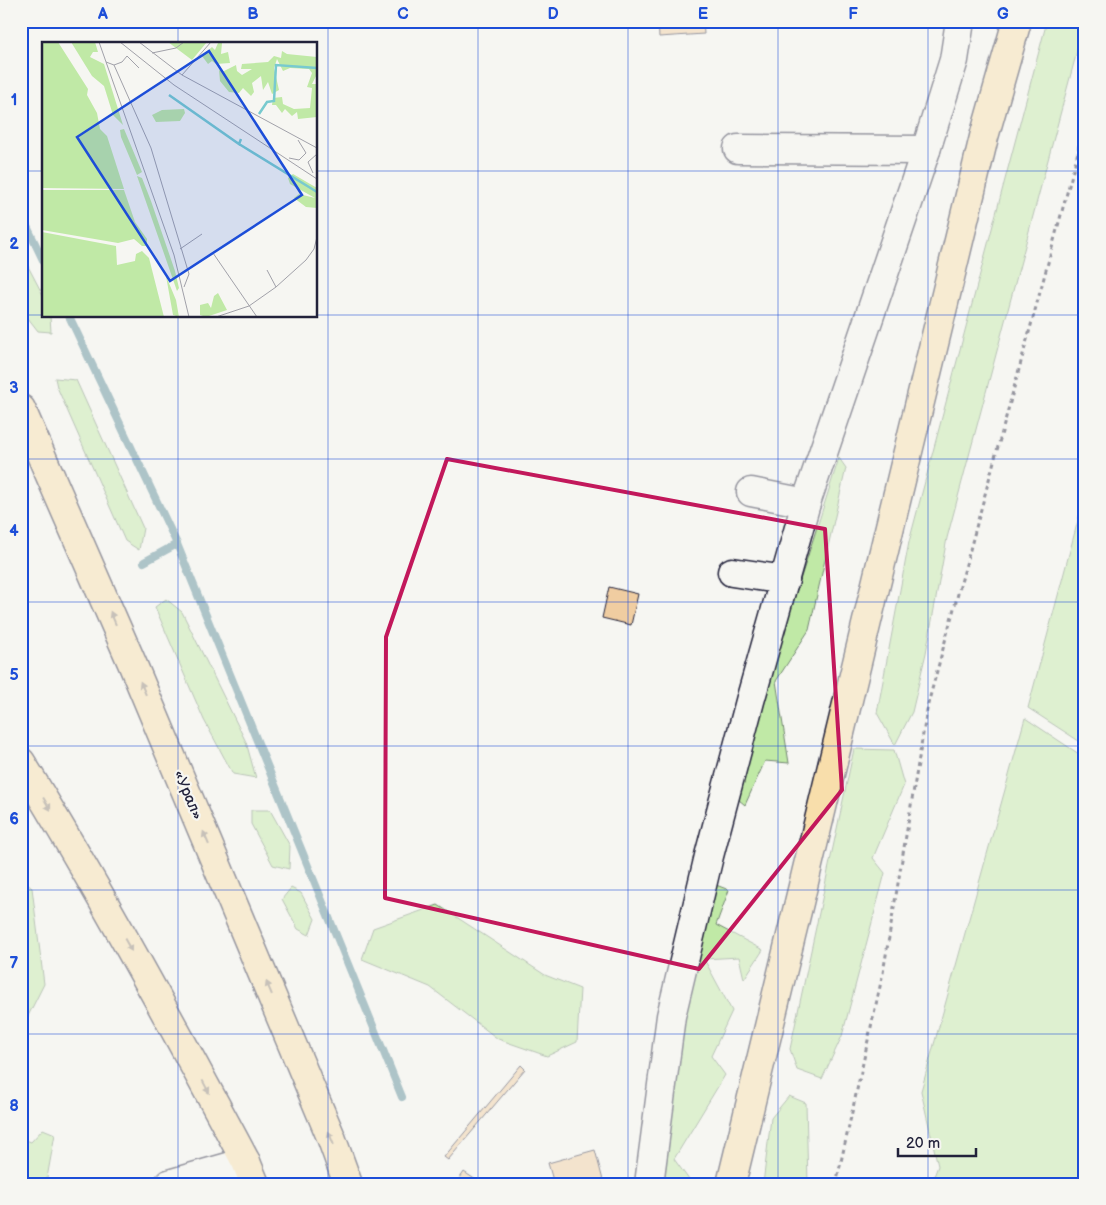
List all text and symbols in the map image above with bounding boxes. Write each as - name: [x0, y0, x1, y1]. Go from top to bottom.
- text: A: [97, 5, 108, 24]
- text: B: [247, 5, 259, 24]
- text: C: [397, 5, 409, 24]
- text: D: [547, 5, 559, 24]
- text: E: [698, 5, 708, 24]
- text: F: [848, 5, 858, 24]
- text: G: [997, 5, 1009, 24]
- inset map: [42, 42, 318, 318]
- text: 1: [11, 91, 17, 110]
- text: 2: [9, 235, 19, 254]
- text: 3: [9, 379, 19, 398]
- text: 4: [9, 522, 19, 541]
- one-way arrow: [108, 611, 116, 625]
- text: 5: [9, 666, 19, 685]
- one-way arrow: [138, 681, 146, 696]
- street label: «Урал»: [169, 767, 207, 823]
- one-way arrow: [42, 797, 51, 810]
- text: 6: [9, 810, 19, 829]
- one-way arrow: [201, 831, 209, 845]
- one-way arrow: [123, 938, 132, 951]
- text: 7: [10, 954, 19, 973]
- one-way arrow: [264, 981, 272, 995]
- one-way arrow: [202, 1080, 210, 1094]
- text: 8: [9, 1097, 19, 1116]
- scale bar: [898, 1125, 976, 1157]
- one-way arrow: [327, 1130, 335, 1145]
- text: 20 m: [906, 1134, 940, 1153]

